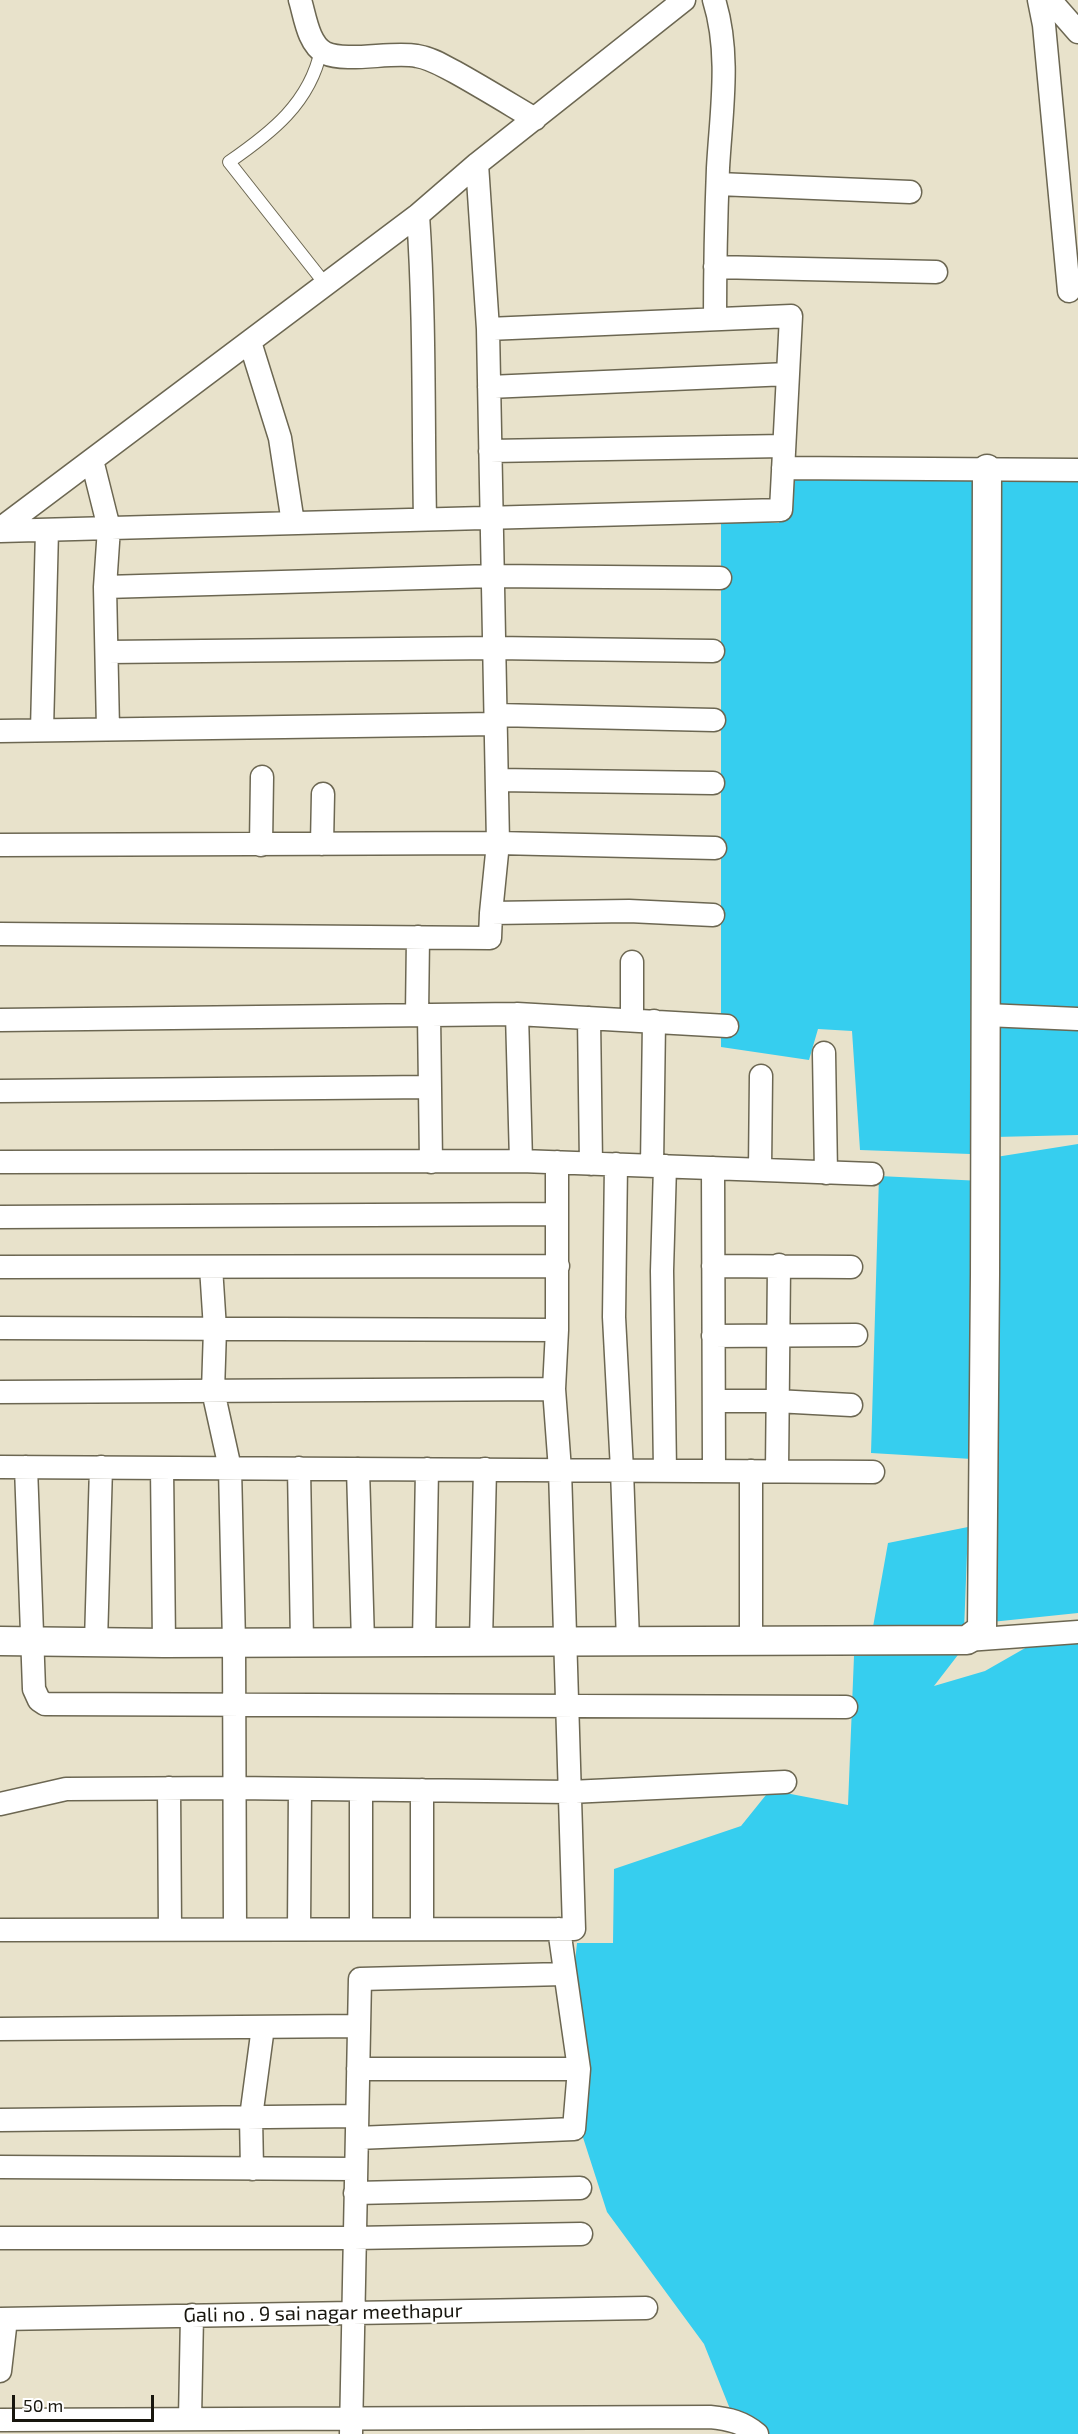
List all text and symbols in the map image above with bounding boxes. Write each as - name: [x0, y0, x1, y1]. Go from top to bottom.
- street label: Gali no . 9 sai nagar meethapur: [183, 2299, 463, 2327]
- scale bar: [15, 2383, 158, 2421]
- text: 50 m: [23, 2394, 63, 2416]

